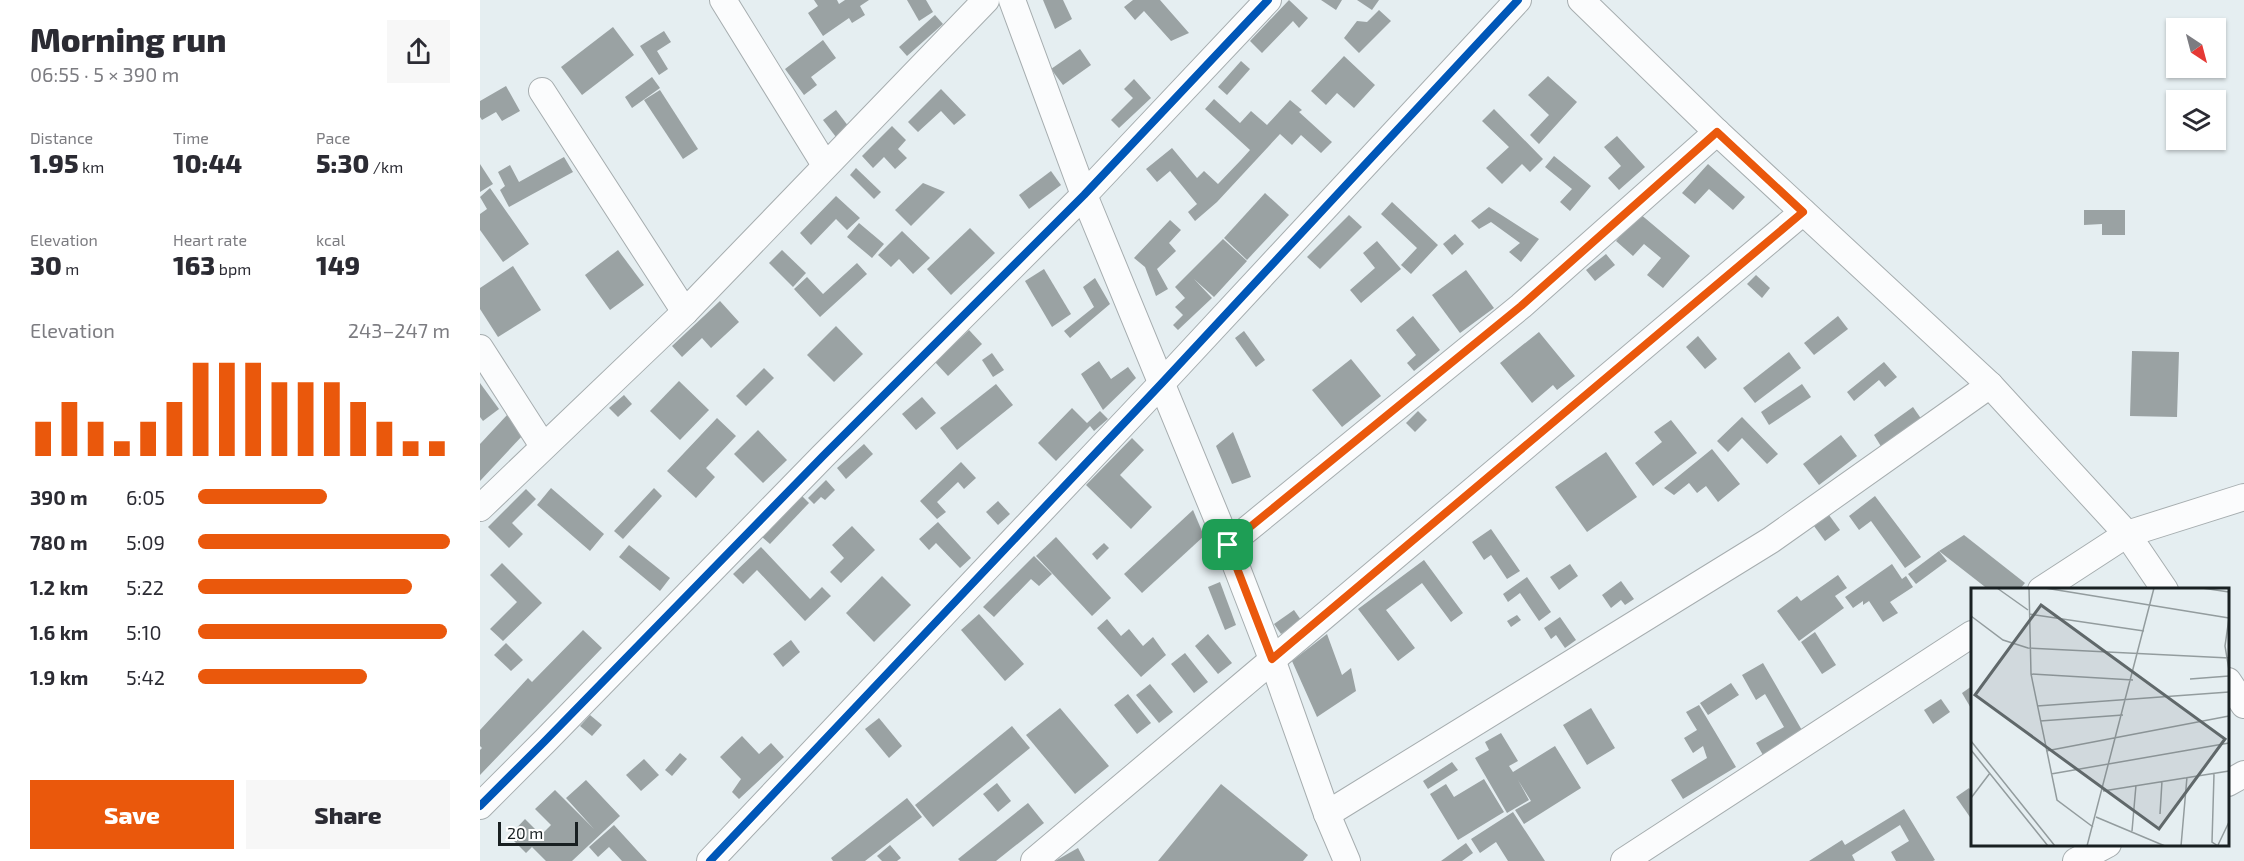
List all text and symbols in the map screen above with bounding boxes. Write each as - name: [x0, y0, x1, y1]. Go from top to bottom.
- north arrow: [2166, 18, 2226, 78]
- map controls: [2166, 18, 2226, 150]
- text: Morning run: [30, 19, 227, 59]
- button: share: [387, 20, 450, 83]
- text: 06:55 · 5 × 390 m: [30, 62, 179, 86]
- button: layers: [2166, 90, 2226, 150]
- text: Distance: [30, 128, 93, 147]
- text: Time: [173, 128, 209, 147]
- text: Pace: [316, 128, 350, 147]
- text: 1.95: [30, 147, 78, 178]
- text: 10:44: [173, 147, 242, 178]
- text: 5:30: [316, 147, 369, 178]
- text: km: [78, 157, 104, 176]
- text: /km: [369, 157, 403, 176]
- text: Elevation: [30, 230, 98, 249]
- text: Heart rate: [173, 230, 247, 249]
- text: kcal: [316, 230, 345, 249]
- text: 30: [30, 249, 62, 280]
- text: 163: [173, 249, 215, 280]
- text: 149: [316, 249, 360, 280]
- text: m: [62, 259, 79, 278]
- text: bpm: [215, 259, 251, 278]
- text: Elevation: [30, 318, 115, 342]
- text: 243–247 m: [348, 318, 450, 342]
- text: 390 m: [30, 485, 88, 509]
- text: 6:05: [126, 485, 165, 509]
- pin: [1202, 519, 1253, 570]
- icon: arrive: [1211, 528, 1244, 561]
- text: 780 m: [30, 530, 88, 554]
- text: 5:09: [126, 530, 165, 554]
- text: 1.2 km: [30, 575, 88, 599]
- text: 5:22: [126, 575, 164, 599]
- inset map: [1971, 588, 2229, 846]
- text: 1.6 km: [30, 620, 88, 644]
- text: 5:10: [126, 620, 161, 644]
- text: 1.9 km: [30, 665, 88, 689]
- text: 5:42: [126, 665, 165, 689]
- button: Save: [30, 780, 234, 849]
- button: Share: [246, 780, 450, 849]
- scale bar: [498, 819, 578, 846]
- text: 20 m: [507, 823, 543, 842]

